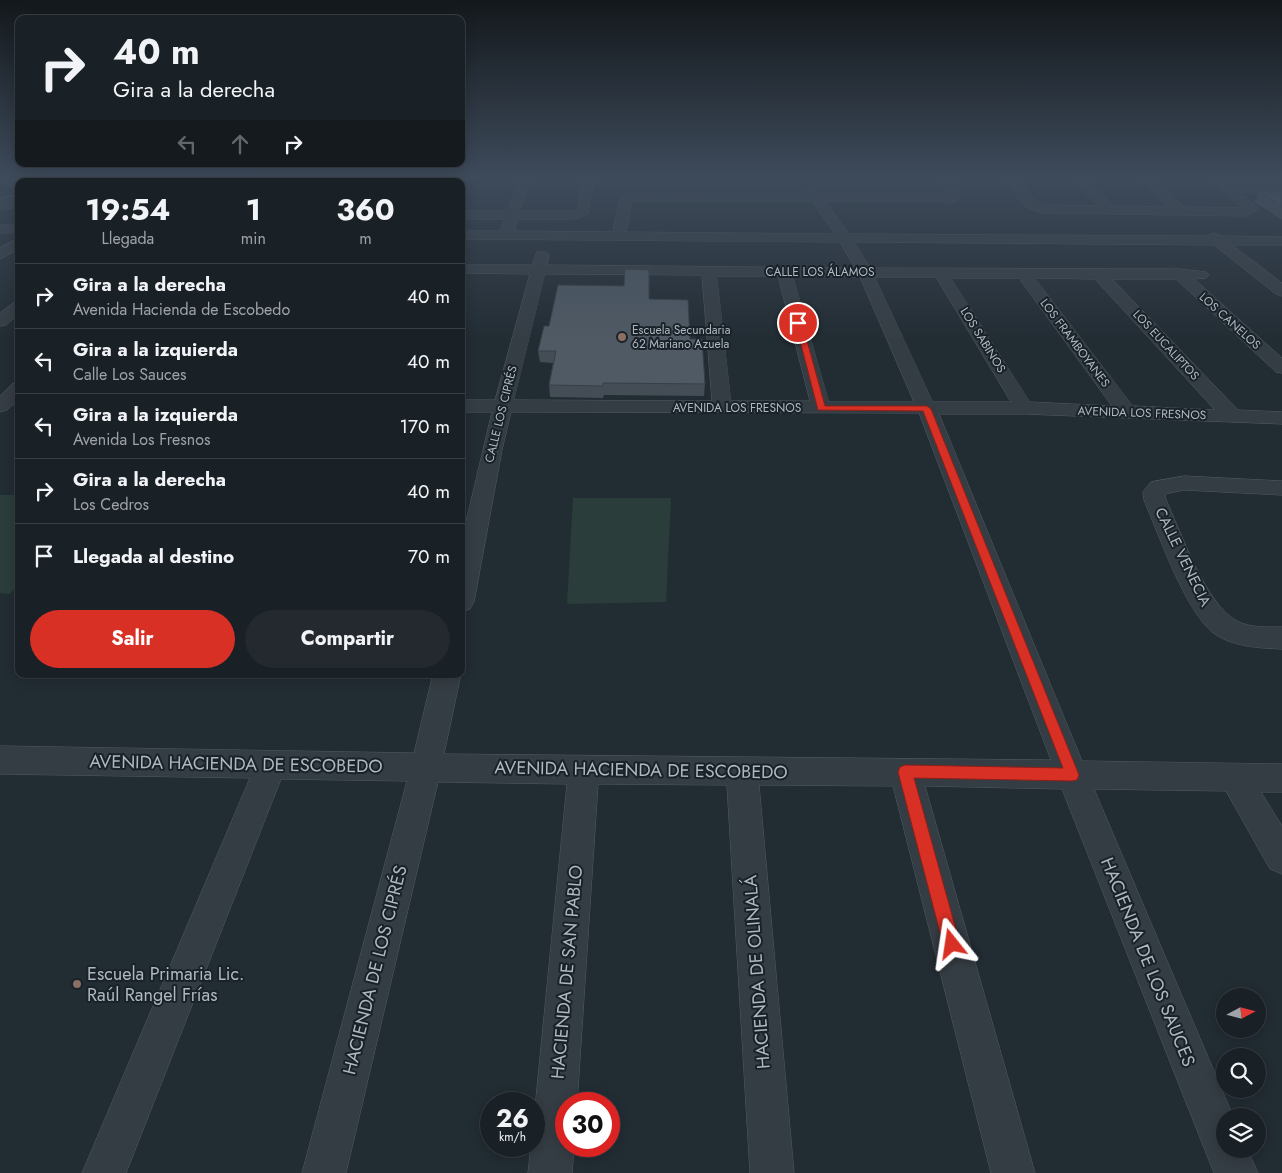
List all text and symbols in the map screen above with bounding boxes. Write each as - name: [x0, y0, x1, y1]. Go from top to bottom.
- text: 40 m: [113, 27, 200, 77]
- icon: right: [30, 35, 95, 100]
- text: Gira a la derecha: [113, 73, 275, 105]
- icon: left: [173, 130, 201, 158]
- icon: ahead: [226, 130, 254, 158]
- icon: right: [279, 130, 307, 158]
- text: 19:54: [85, 188, 171, 231]
- text: 1: [246, 188, 261, 231]
- text: 360: [336, 188, 395, 231]
- text: Llegada: [102, 227, 154, 250]
- text: min: [241, 227, 266, 250]
- text: m: [359, 227, 372, 250]
- street label: CALLE LOS ÁLAMOS: [765, 263, 875, 281]
- text: Gira a la derecha: [73, 271, 226, 298]
- icon: right: [30, 282, 58, 310]
- text: 40 m: [407, 283, 450, 310]
- street label: LOS CANELOS: [1195, 288, 1265, 354]
- street label: LOS FRAMBOYANES: [1036, 295, 1115, 391]
- text: Avenida Hacienda de Escobedo: [73, 298, 290, 321]
- pin: [777, 302, 819, 344]
- street label: LOS SABINOS: [956, 304, 1011, 377]
- street label: LOS EUCALIPTOS: [1129, 306, 1204, 384]
- icon: arrive: [784, 309, 812, 337]
- place label: Escuela Secundaria 62 Mariano Azuela: [632, 321, 731, 353]
- marker: Escuela Secundaria 62 Mariano Azuela: [616, 331, 628, 343]
- text: Gira a la izquierda: [73, 336, 238, 363]
- icon: left: [30, 347, 58, 375]
- text: 40 m: [407, 348, 450, 375]
- text: Calle Los Sauces: [73, 363, 186, 386]
- street label: CALLE LOS CIPRÉS: [480, 363, 522, 464]
- street label: AVENIDA LOS FRESNOS: [673, 399, 802, 417]
- text: Gira a la izquierda: [73, 401, 238, 428]
- street label: AVENIDA LOS FRESNOS: [1077, 402, 1207, 424]
- icon: left: [30, 412, 58, 440]
- text: 170 m: [400, 413, 450, 440]
- text: Avenida Los Fresnos: [73, 428, 210, 451]
- text: Gira a la derecha: [73, 466, 226, 493]
- icon: right: [30, 477, 58, 505]
- text: 40 m: [407, 478, 450, 505]
- text: Los Cedros: [73, 493, 149, 516]
- street label: CALLE VENECIA: [1149, 504, 1217, 610]
- icon: arrive: [30, 542, 58, 570]
- text: Llegada al destino: [73, 543, 234, 570]
- text: 70 m: [408, 543, 450, 570]
- button: Salir: [30, 610, 235, 668]
- button: Compartir: [245, 610, 450, 668]
- street label: AVENIDA HACIENDA DE ESCOBEDO: [89, 748, 383, 780]
- street label: AVENIDA HACIENDA DE ESCOBEDO: [494, 754, 788, 786]
- street label: HACIENDA DE LOS SAUCES: [1094, 854, 1202, 1071]
- street label: HACIENDA DE LOS CIPRÉS: [336, 863, 414, 1077]
- street label: HACIENDA DE SAN PABLO: [545, 864, 589, 1080]
- street label: HACIENDA DE OLINALÁ: [737, 874, 777, 1070]
- position arrow: [925, 917, 977, 969]
- place label: Escuela Primaria Lic. Raúl Rangel Frías: [87, 961, 244, 1008]
- marker: Escuela Primaria Lic. Raúl Rangel Frías: [71, 978, 83, 990]
- north arrow: [1216, 988, 1266, 1038]
- map controls: [1216, 988, 1266, 1158]
- button: search: [1216, 1048, 1266, 1098]
- speed limit sign: 30: [555, 1092, 620, 1157]
- text: 26: [496, 1100, 529, 1136]
- button: layers: [1216, 1108, 1266, 1158]
- text: km/h: [499, 1128, 526, 1146]

